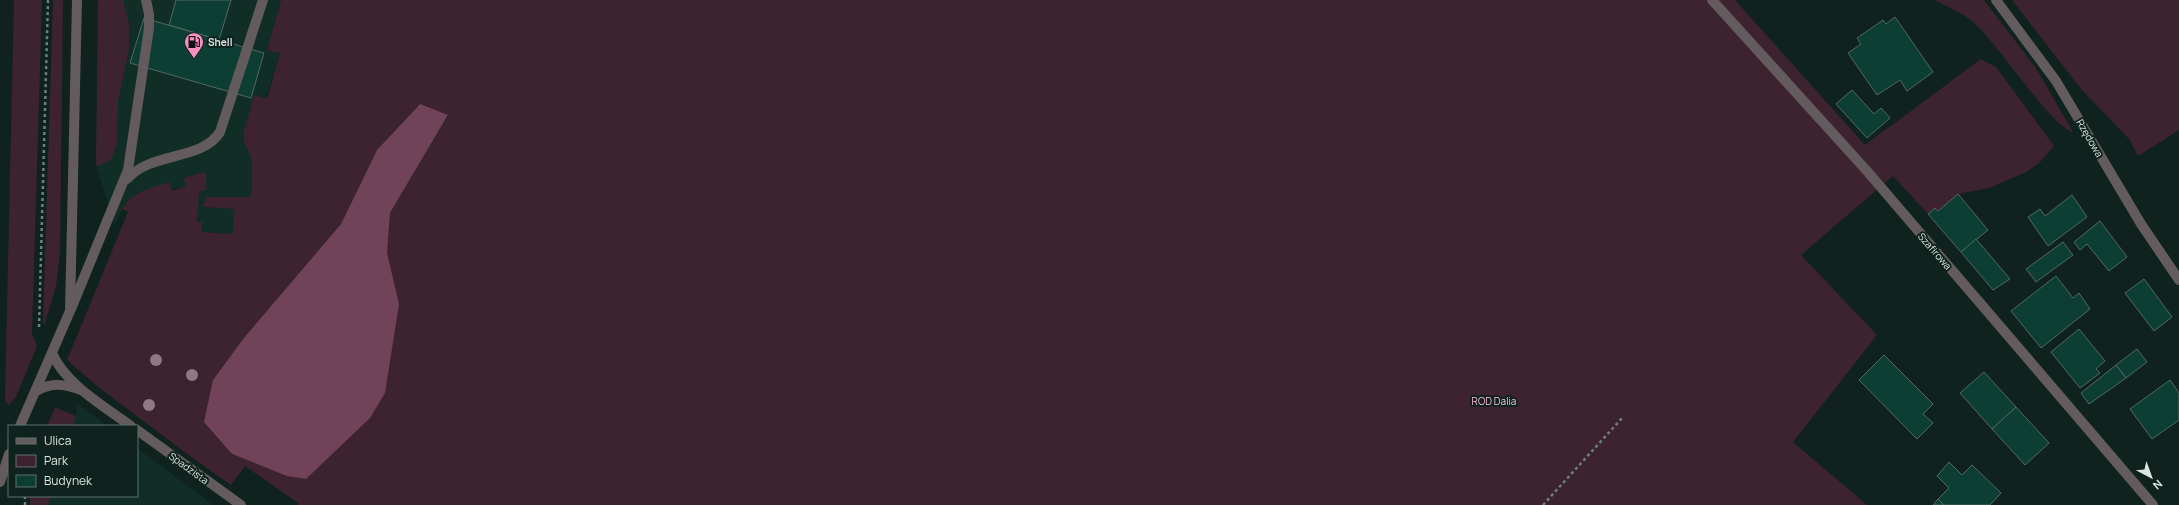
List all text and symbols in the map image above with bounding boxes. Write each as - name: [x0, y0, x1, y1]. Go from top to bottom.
- fuel station icon: Shell: [183, 31, 205, 59]
- place label: Shell: [208, 35, 232, 49]
- street label: Rzędowa: [2074, 116, 2106, 160]
- street label: Szafirowa: [1915, 229, 1955, 273]
- park label: ROD Dalia: [1472, 394, 1516, 408]
- legend: [8, 425, 138, 497]
- text: Ulica: [44, 432, 71, 449]
- street label: Spadzista: [166, 449, 212, 487]
- text: Park: [44, 452, 69, 469]
- north arrow: [2131, 457, 2171, 497]
- text: Budynek: [44, 472, 93, 489]
- text: N: [2150, 477, 2166, 493]

